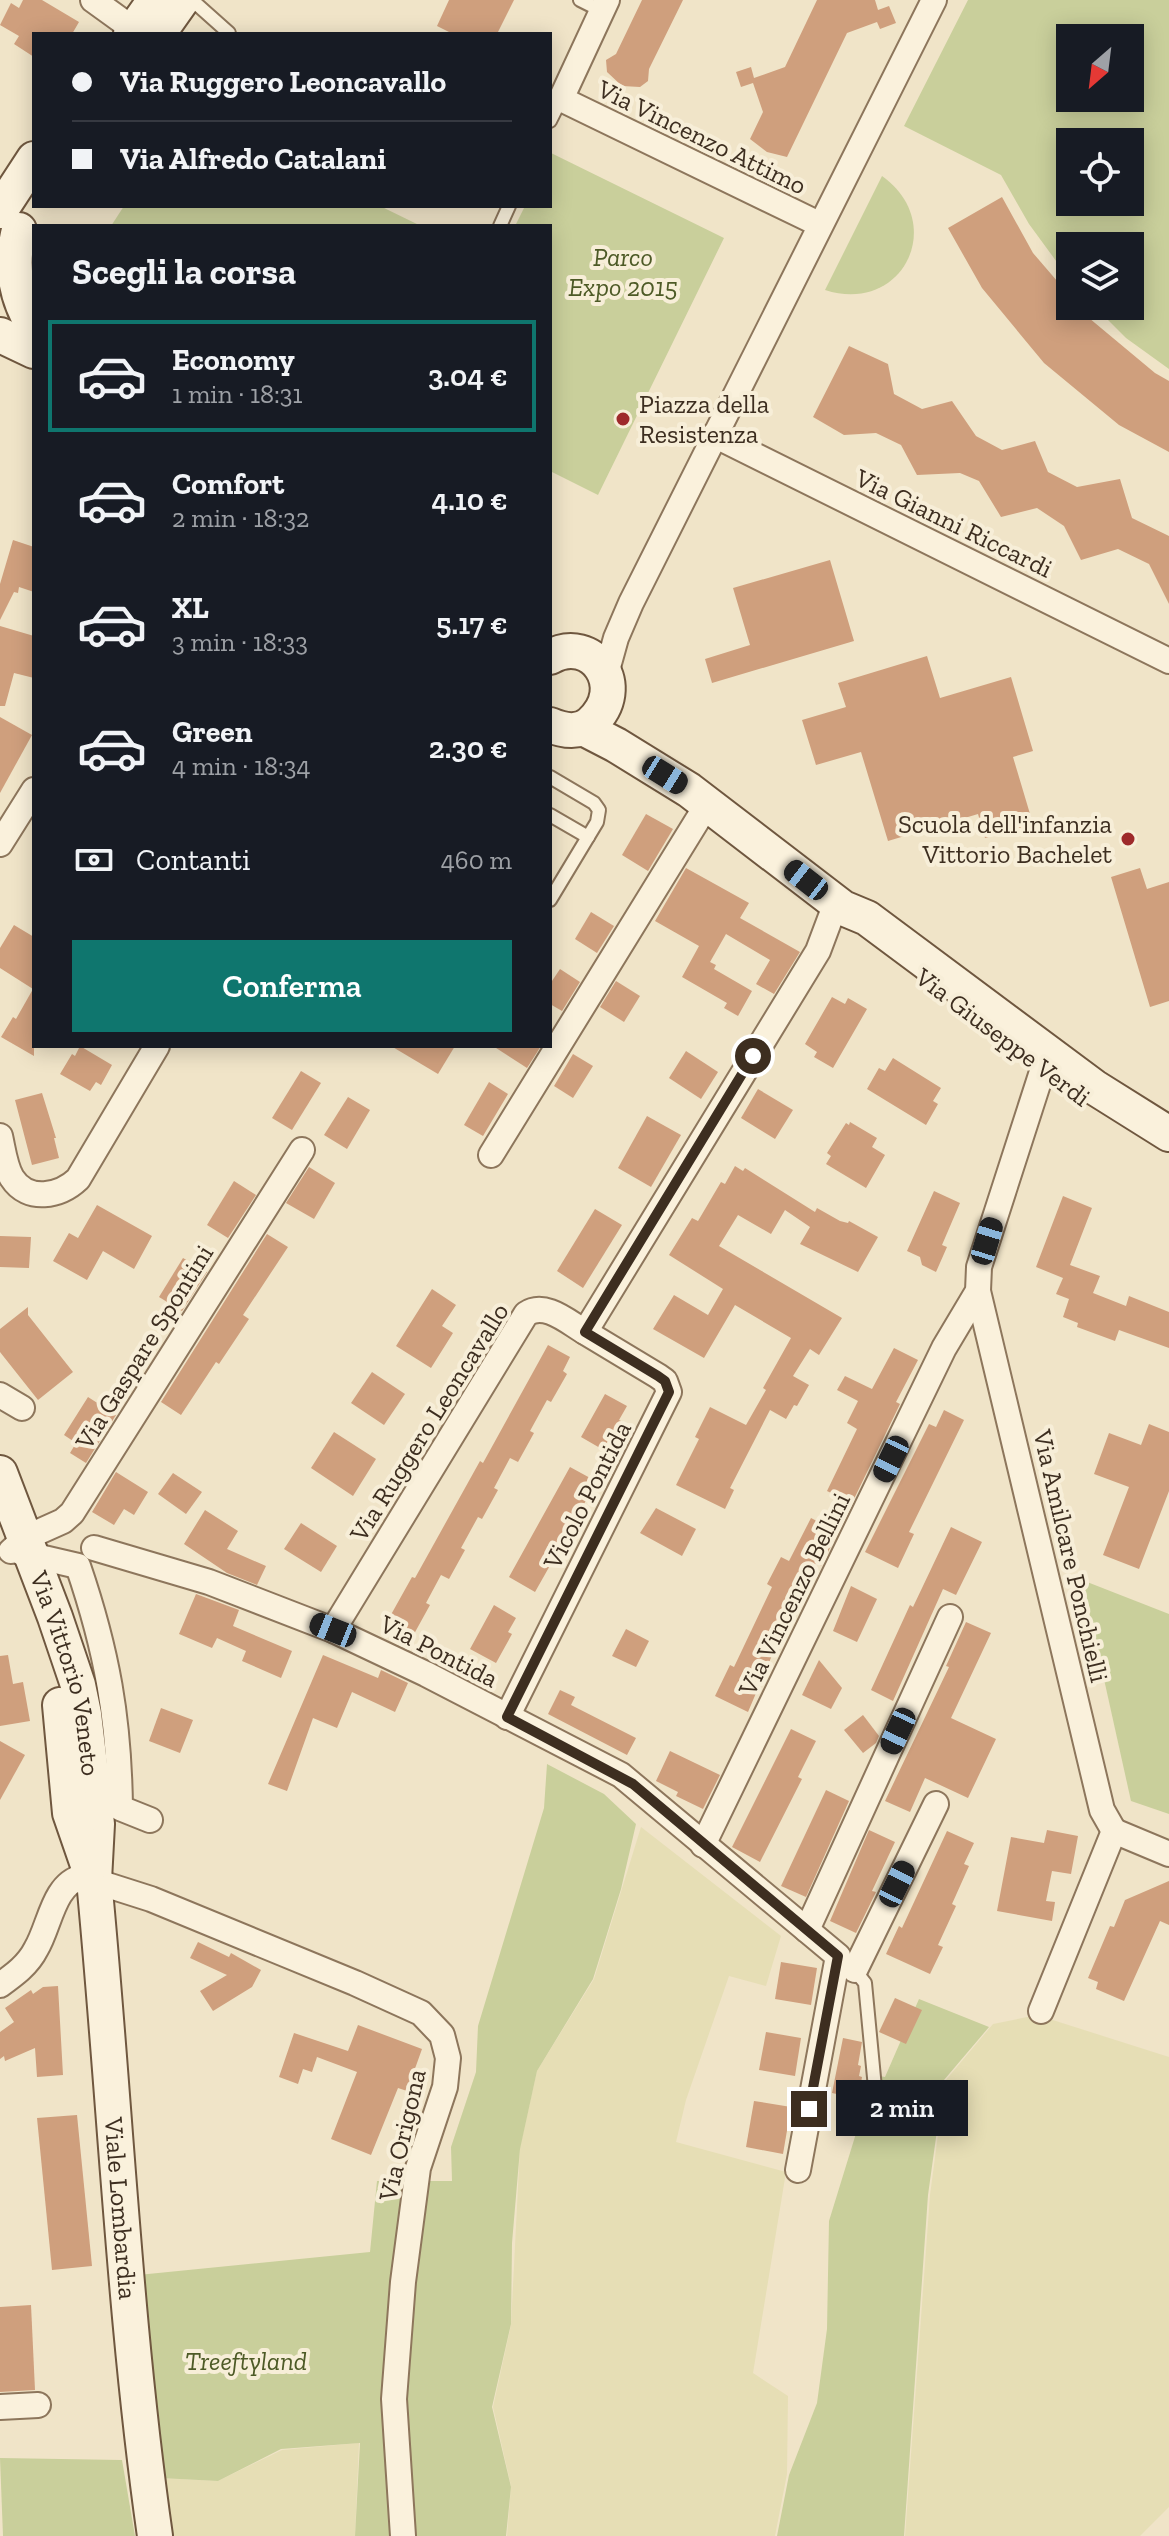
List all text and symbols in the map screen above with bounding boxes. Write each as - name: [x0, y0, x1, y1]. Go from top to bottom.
- north arrow: [1056, 24, 1144, 112]
- map controls: [1056, 24, 1144, 320]
- text: Via Ruggero Leoncavallo: [120, 64, 446, 100]
- street label: Via Vincenzo Attimo: [592, 72, 812, 201]
- button: locate: [1056, 128, 1144, 216]
- text: Via Alfredo Catalani: [120, 141, 386, 177]
- button: layers: [1056, 232, 1144, 320]
- park label: Parco Expo 2015: [568, 241, 678, 303]
- text: Scegli la corsa: [72, 250, 296, 293]
- icon: car: [76, 340, 148, 412]
- text: Economy: [172, 342, 295, 378]
- text: 3.04 €: [428, 358, 508, 394]
- text: 1 min · 18:31: [172, 378, 303, 410]
- place label: Piazza della Resistenza: [639, 388, 770, 450]
- marker: Piazza della Resistenza: [614, 410, 632, 428]
- street label: Via Gianni Riccardi: [849, 461, 1058, 585]
- icon: car: [76, 464, 148, 536]
- text: Comfort: [172, 466, 284, 502]
- text: 4.10 €: [431, 482, 508, 518]
- text: 2 min · 18:32: [172, 502, 309, 534]
- icon: car: [76, 588, 148, 660]
- text: XL: [172, 590, 209, 626]
- text: 5.17 €: [436, 606, 508, 642]
- text: 3 min · 18:33: [172, 626, 308, 658]
- icon: car: [76, 712, 148, 784]
- text: Green: [172, 714, 252, 750]
- text: 2.30 €: [429, 730, 508, 766]
- text: 4 min · 18:34: [172, 750, 311, 782]
- car: [638, 752, 692, 798]
- place label: Scuola dell'infanzia Vittorio Bachelet: [898, 808, 1112, 870]
- marker: Scuola dell'infanzia Vittorio Bachelet: [1119, 830, 1137, 848]
- icon: cash: [72, 838, 116, 882]
- text: Contanti: [136, 842, 250, 878]
- text: 460 m: [441, 844, 512, 876]
- car: [780, 856, 832, 904]
- button: Conferma: [72, 940, 512, 1032]
- street label: Via Giuseppe Verdi: [908, 960, 1097, 1113]
- route start: [735, 1038, 771, 1074]
- car: [969, 1215, 1005, 1267]
- street label: Via Gaspare Spontini: [68, 1239, 220, 1456]
- street label: Via Ruggero Leoncavallo: [342, 1297, 515, 1548]
- street label: Vicolo Pontida: [536, 1415, 638, 1575]
- street label: Via Amilcare Ponchielli: [1026, 1426, 1116, 1685]
- car: [870, 1432, 912, 1486]
- street label: Via Vincenzo Bellini: [731, 1488, 857, 1701]
- street label: Via Vittorio Veneto: [23, 1566, 107, 1778]
- street label: Via Pontida: [374, 1607, 504, 1695]
- car: [306, 1610, 360, 1650]
- car: [877, 1704, 919, 1758]
- car: [876, 1857, 918, 1911]
- street label: Via Origona: [371, 2066, 433, 2205]
- callout: 2 min: [837, 2081, 969, 2137]
- route end: [791, 2091, 827, 2127]
- text: 2 min: [870, 2092, 934, 2124]
- street label: Viale Lombardia: [98, 2115, 144, 2301]
- park label: Treeftyland: [185, 2345, 307, 2377]

